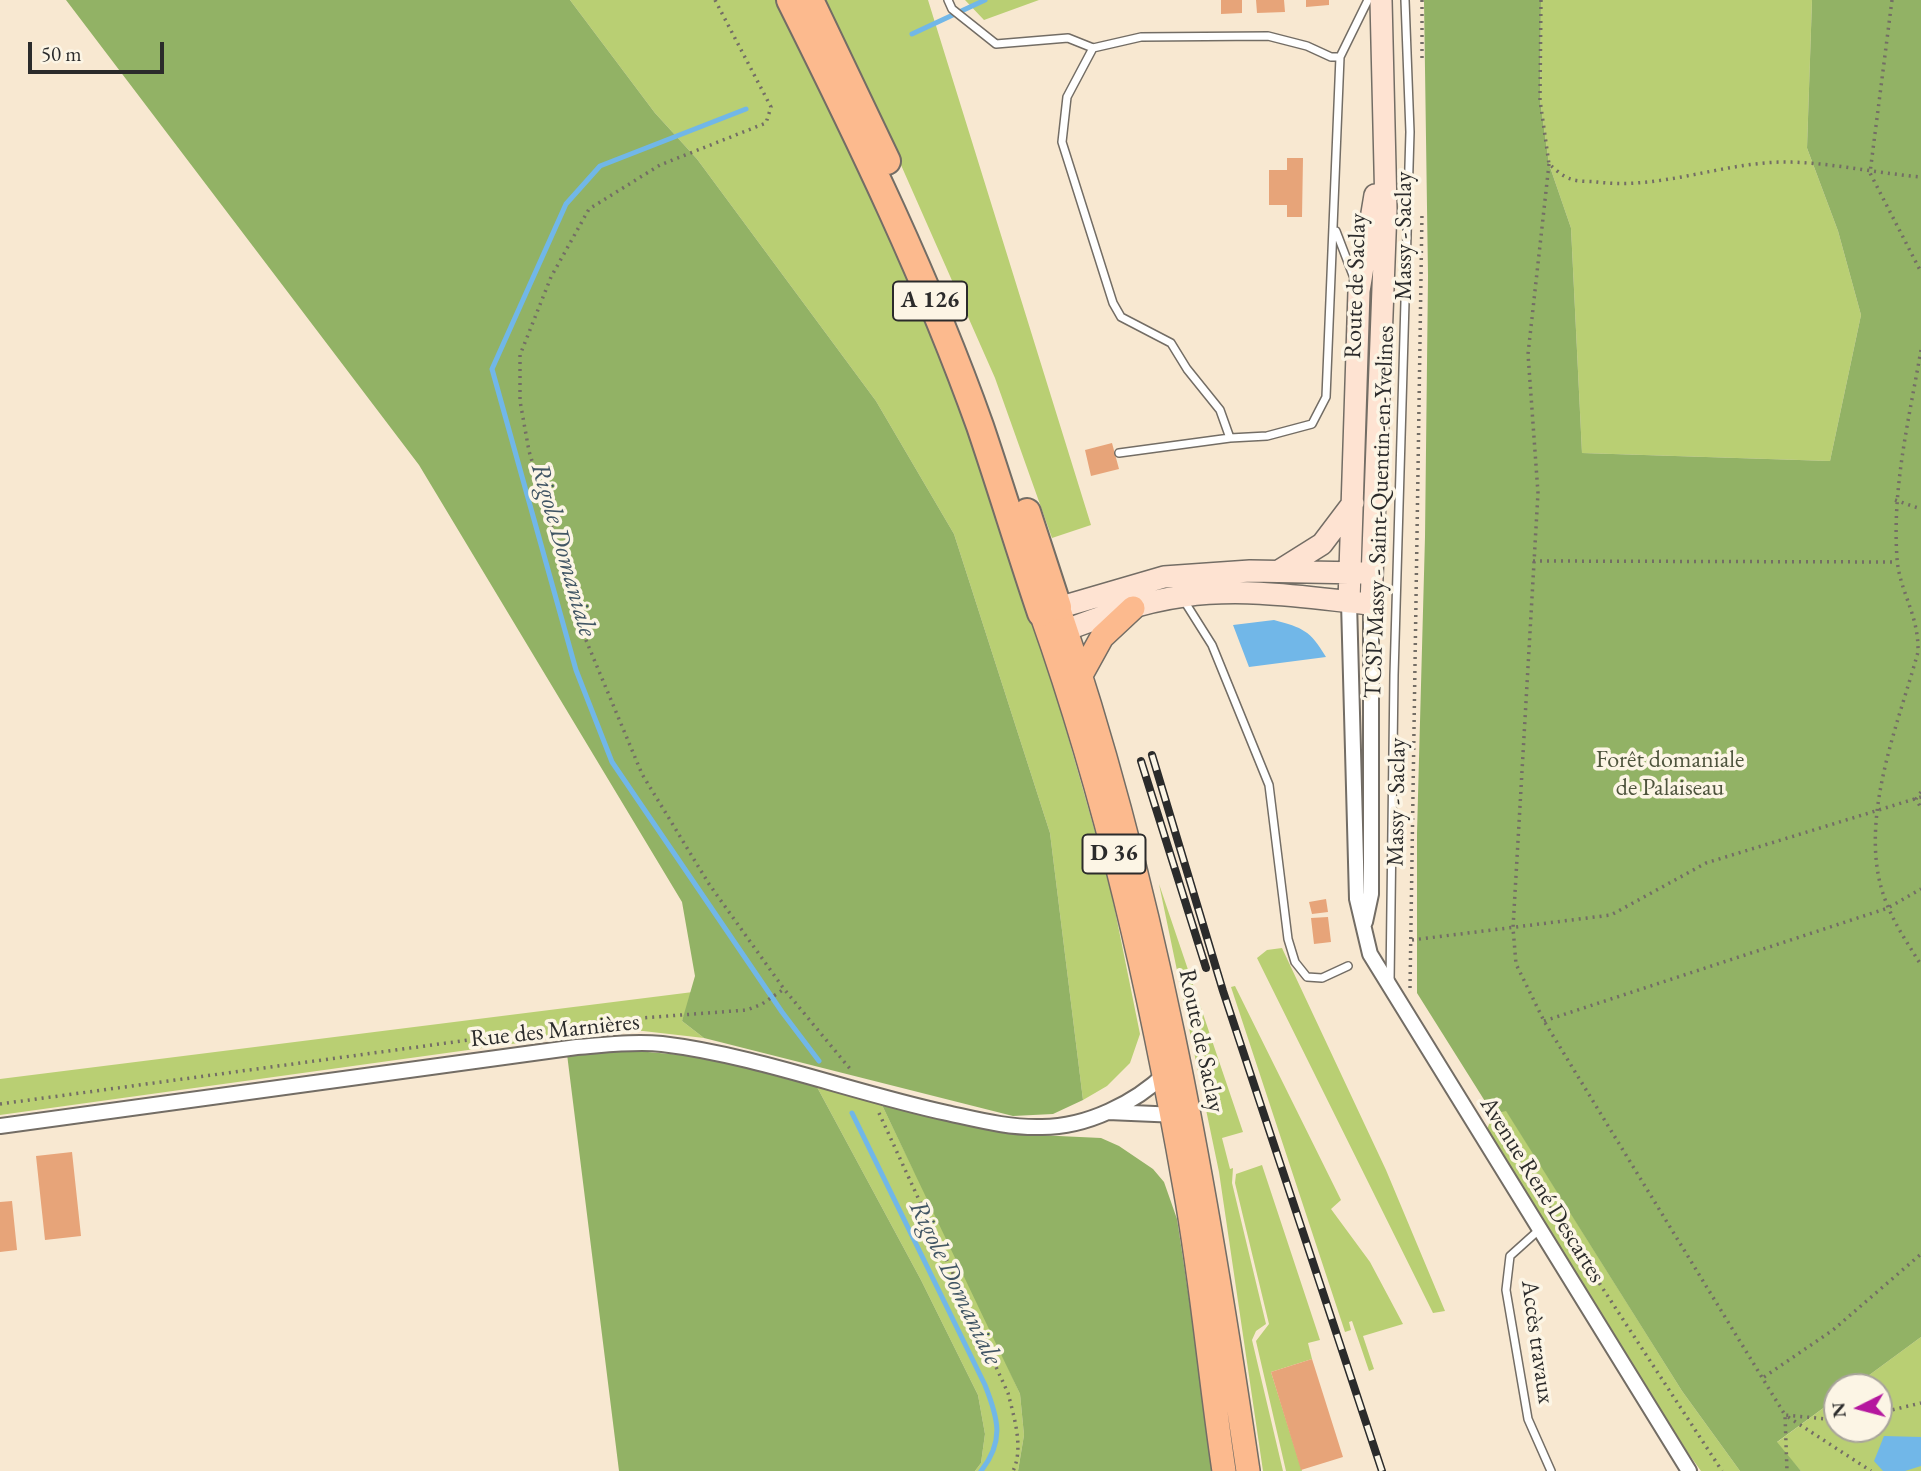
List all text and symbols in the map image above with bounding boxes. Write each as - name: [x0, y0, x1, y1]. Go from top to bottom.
- scale bar: [32, 28, 168, 72]
- text: 50 m: [41, 40, 82, 67]
- street label: Massy - Saclay: [1390, 172, 1418, 300]
- street label: Route de Saclay: [1339, 213, 1373, 359]
- road number: A 126: [893, 282, 967, 320]
- street label: TCSP Massy - Saint-Quentin-en-Yvelines: [1359, 325, 1401, 699]
- water label: Rigole Domaniale: [523, 460, 603, 640]
- street label: Massy - Saclay: [1381, 737, 1413, 867]
- park label: Forêt domaniale de Palaiseau: [1596, 746, 1744, 802]
- road number: D 36: [1082, 834, 1146, 874]
- street label: Route de Saclay: [1172, 967, 1230, 1115]
- street label: Rue des Marnières: [469, 1008, 641, 1054]
- street label: Avenue René Descartes: [1473, 1092, 1611, 1288]
- water label: Rigole Domaniale: [902, 1196, 1008, 1370]
- street label: Accès travaux: [1514, 1278, 1560, 1406]
- north arrow: [1823, 1373, 1893, 1443]
- text: N: [1825, 1401, 1852, 1419]

